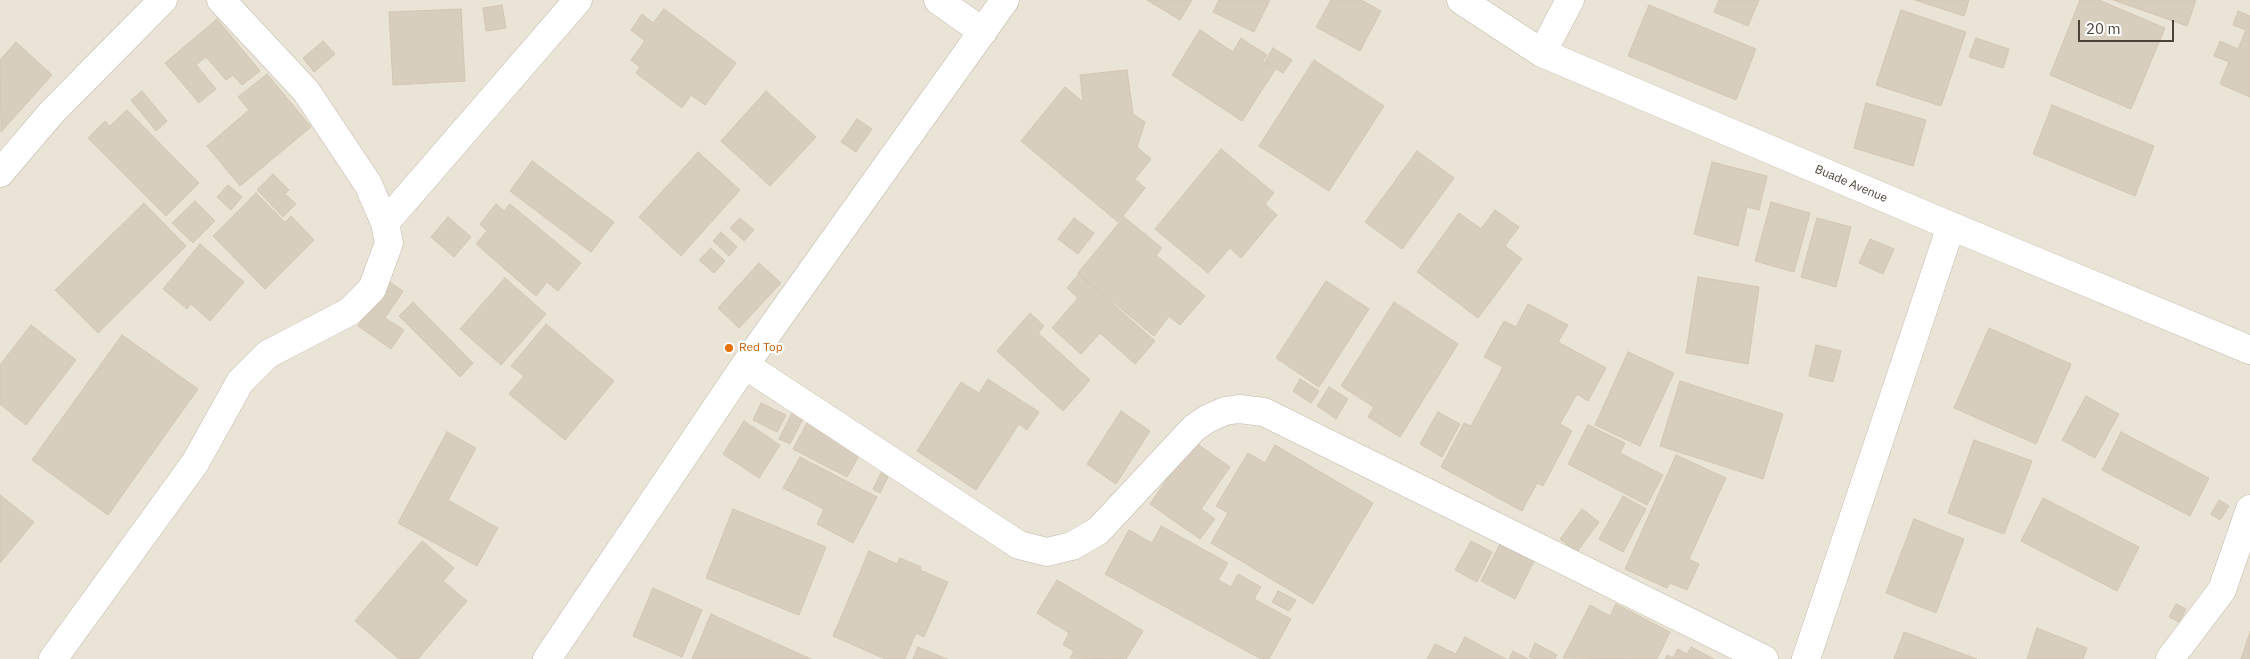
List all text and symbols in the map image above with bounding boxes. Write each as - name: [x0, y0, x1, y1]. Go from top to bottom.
- scale bar: [2080, 10, 2176, 42]
- text: 20 m: [2086, 19, 2121, 38]
- street label: Buade Avenue: [1813, 162, 1889, 206]
- place label: Red Top: [739, 341, 783, 355]
- marker: Red Top: [723, 342, 735, 354]

